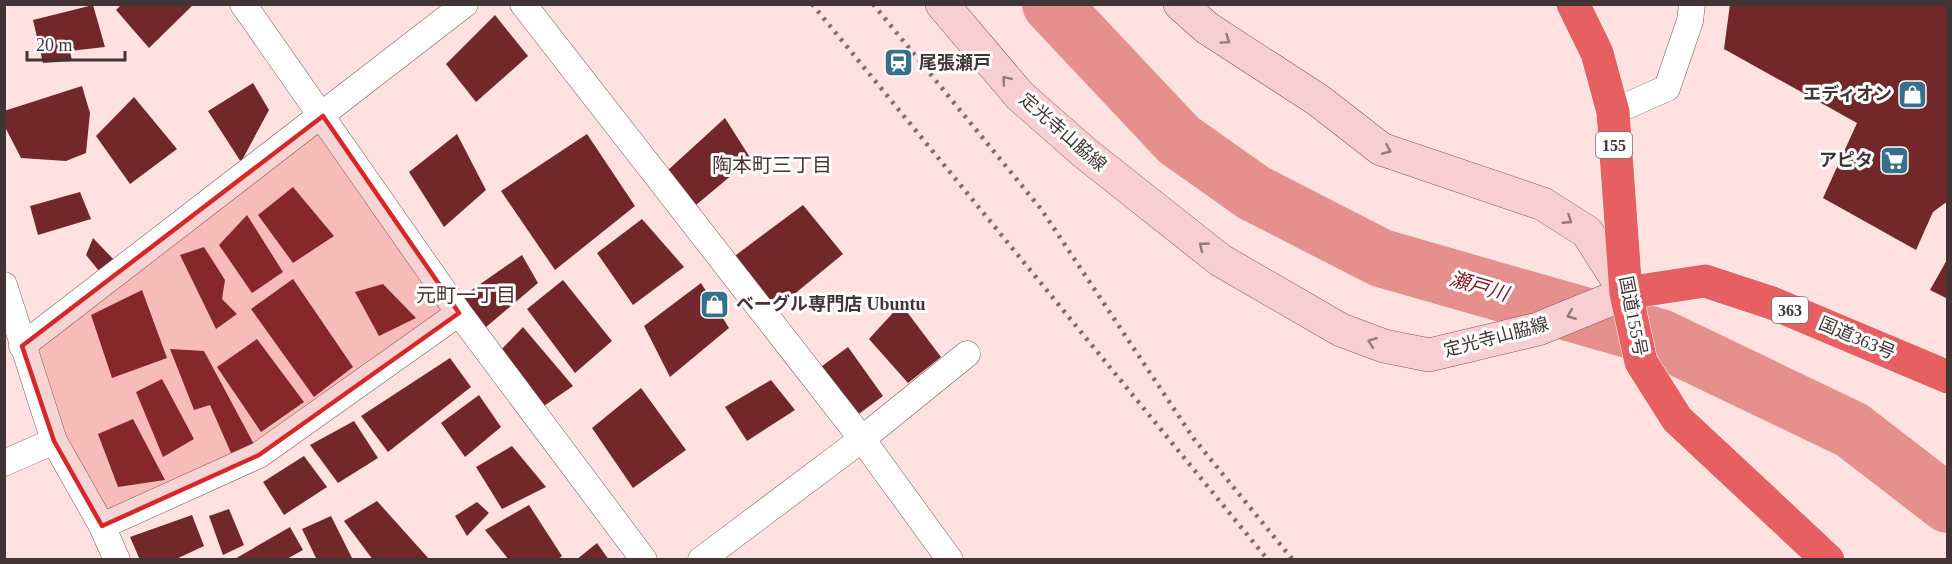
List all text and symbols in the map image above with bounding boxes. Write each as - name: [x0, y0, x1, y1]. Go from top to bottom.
- scale bar: [27, 24, 124, 62]
- one-way arrow: [1220, 33, 1231, 44]
- text: 20 m: [36, 35, 73, 55]
- station icon: 尾張瀬戸: [882, 47, 914, 79]
- place label: 尾張瀬戸: [919, 53, 991, 73]
- one-way arrow: [1002, 76, 1013, 87]
- shop icon: エディオン: [1897, 78, 1929, 110]
- place label: エディオン: [1803, 84, 1892, 104]
- street label: 定光寺山脇線: [1016, 89, 1110, 175]
- road number: 155: [1596, 132, 1632, 158]
- one-way arrow: [1381, 143, 1392, 155]
- supermarket icon: アピタ: [1878, 144, 1910, 176]
- place label: アピタ: [1819, 150, 1873, 170]
- district label: 陶本町三丁目: [712, 154, 832, 176]
- one-way arrow: [1562, 212, 1573, 223]
- one-way arrow: [1198, 243, 1209, 254]
- water label: 瀬戸川: [1447, 267, 1513, 305]
- street label: 国道155号: [1615, 274, 1651, 358]
- district label: 元町一丁目: [416, 284, 516, 306]
- shop icon: ベーグル専門店 Ubuntu: [699, 288, 731, 320]
- place label: ベーグル専門店 Ubuntu: [736, 294, 926, 314]
- road number: 363: [1772, 297, 1808, 323]
- one-way arrow: [1567, 308, 1578, 320]
- street label: 定光寺山脇線: [1441, 313, 1551, 361]
- street label: 国道363号: [1816, 313, 1898, 363]
- one-way arrow: [1367, 336, 1378, 349]

